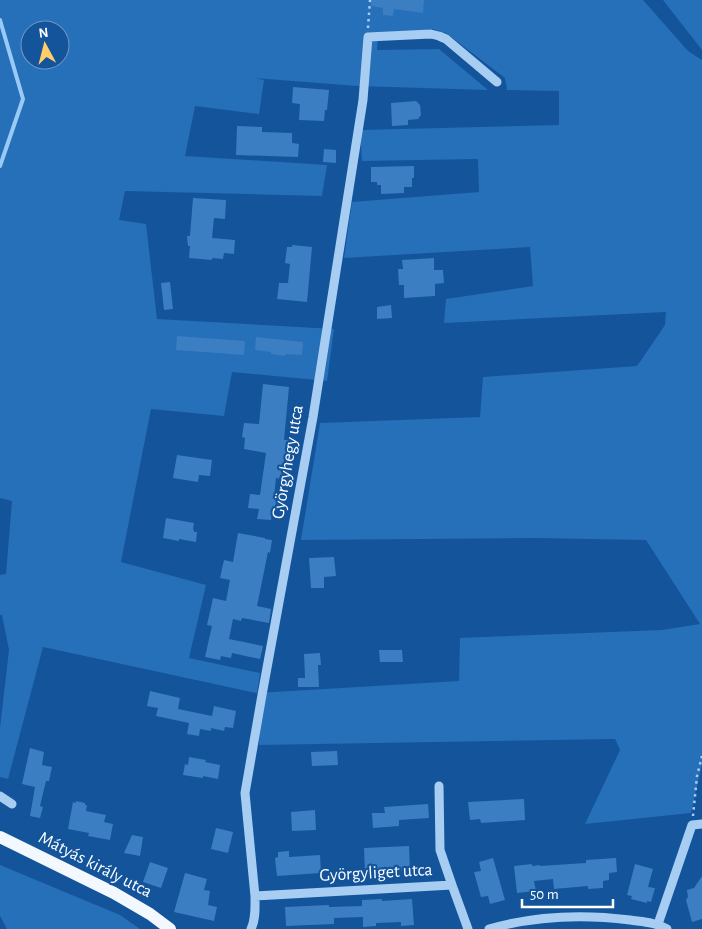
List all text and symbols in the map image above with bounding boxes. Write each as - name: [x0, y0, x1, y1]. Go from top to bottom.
- north arrow: [20, 20, 70, 70]
- text: N: [38, 26, 49, 41]
- street label: Györgyhegy utca: [269, 404, 307, 520]
- street label: Mátyás király utca: [35, 829, 155, 901]
- street label: Györgyliget utca: [319, 861, 433, 885]
- scale bar: [522, 876, 613, 908]
- text: 50 m: [530, 887, 559, 902]

